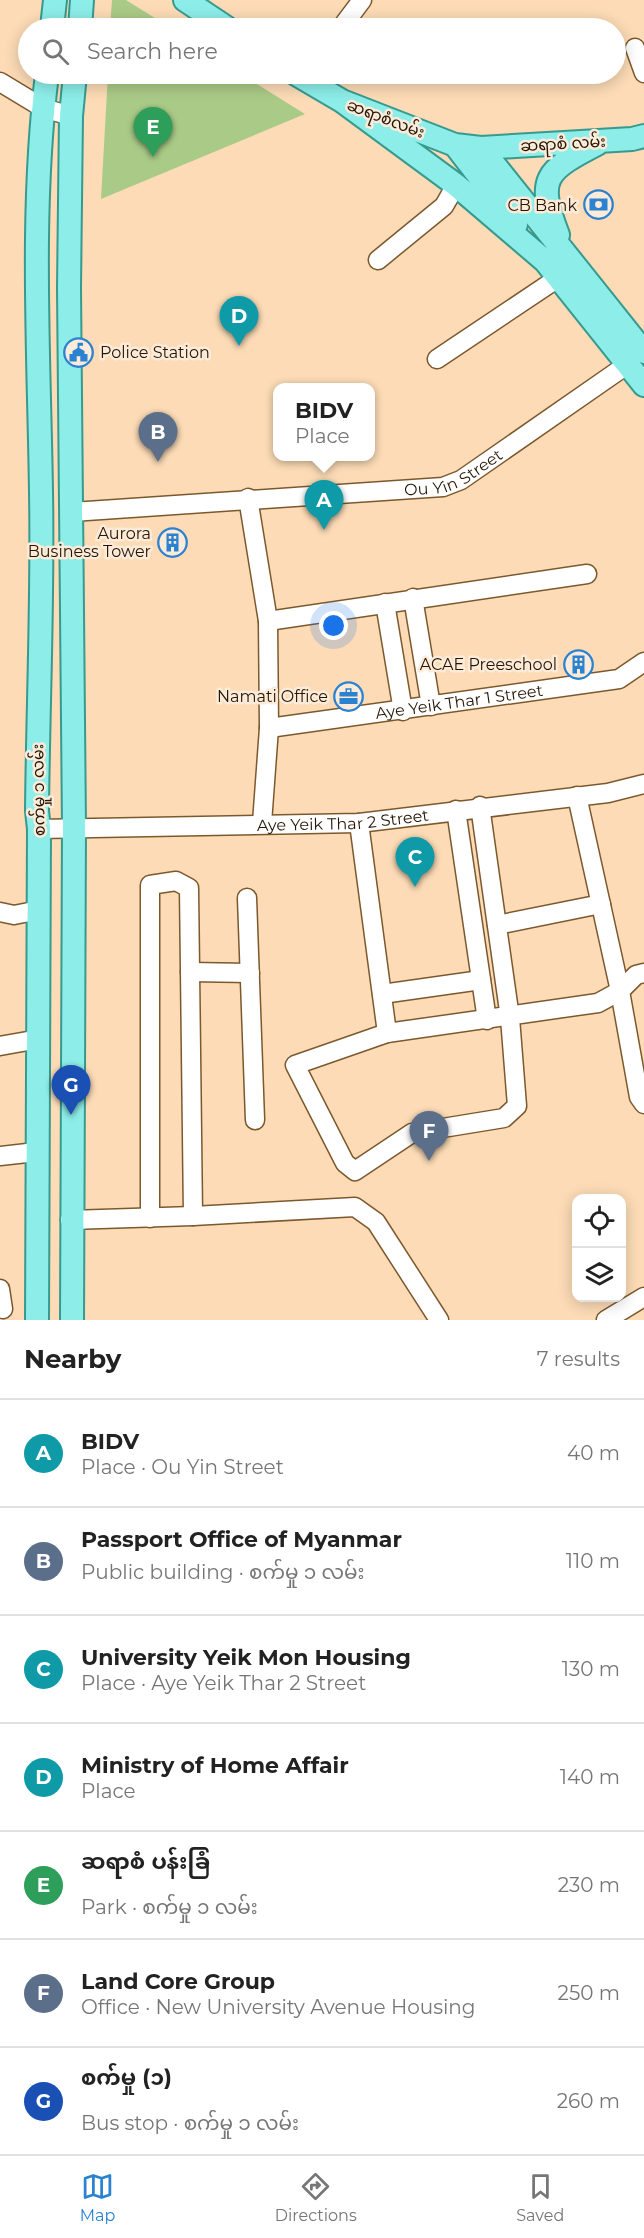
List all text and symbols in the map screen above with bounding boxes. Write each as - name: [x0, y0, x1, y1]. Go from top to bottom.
- search box: [18, 18, 626, 84]
- icon: search: [39, 35, 72, 68]
- text: Search here: [87, 38, 218, 65]
- street label: ဆရာစံလမ်း: [343, 93, 428, 146]
- pin: E: [134, 108, 172, 157]
- street label: ဆရာစံ လမ်း: [520, 130, 607, 159]
- bank icon: CB Bank: [582, 189, 614, 221]
- place label: CB Bank: [508, 196, 577, 215]
- pin: D: [220, 296, 258, 346]
- public building icon: Police Station: [63, 336, 95, 368]
- place label: Police Station: [100, 343, 210, 362]
- popup: [273, 383, 375, 461]
- text: BIDV: [295, 397, 353, 424]
- pin: B: [138, 412, 178, 462]
- text: Place: [295, 424, 350, 448]
- street label: Ou Yin Street: [404, 445, 506, 500]
- pin: A: [304, 480, 344, 530]
- place label: Aurora Business Tower: [28, 524, 151, 561]
- building icon: Aurora Business Tower: [156, 526, 188, 558]
- your location: [319, 611, 348, 640]
- building icon: ACAE Preeschool: [562, 648, 594, 680]
- place label: ACAE Preeschool: [420, 655, 557, 674]
- office icon: Namati Office: [333, 680, 365, 712]
- street label: Aye Yeik Thar 1 Street: [374, 681, 545, 723]
- place label: Namati Office: [217, 687, 328, 706]
- street label: စက်မှု ၁ လမ်း: [26, 744, 53, 836]
- street label: Aye Yeik Thar 2 Street: [257, 806, 430, 835]
- pin: C: [396, 838, 434, 887]
- pin: G: [52, 1066, 90, 1115]
- pin: F: [410, 1112, 448, 1161]
- map controls: [572, 1194, 626, 1302]
- button: locate: [572, 1194, 626, 1248]
- button: layers: [572, 1248, 626, 1302]
- text: Nearby: [24, 1343, 121, 1375]
- text: 7 results: [537, 1347, 620, 1371]
- text: BIDV: [81, 1428, 139, 1455]
- text: A: [36, 1441, 51, 1465]
- text: 40 m: [567, 1441, 620, 1465]
- text: Place · Ou Yin Street: [81, 1455, 284, 1479]
- text: Passport Office of Myanmar: [81, 1526, 402, 1553]
- text: B: [36, 1549, 51, 1573]
- text: 110 m: [566, 1549, 620, 1573]
- text: Public building · စက်မှု ၁ လမ်း: [81, 1560, 364, 1584]
- text: University Yeik Mon Housing: [81, 1644, 411, 1671]
- text: C: [36, 1657, 51, 1681]
- text: 130 m: [562, 1657, 620, 1681]
- text: Place · Aye Yeik Thar 2 Street: [81, 1671, 366, 1695]
- text: Ministry of Home Affair: [81, 1752, 349, 1779]
- text: D: [35, 1765, 52, 1789]
- text: 140 m: [560, 1765, 620, 1789]
- text: Place: [81, 1779, 136, 1803]
- text: ဆရာစံ ပန်းခြံ: [81, 1848, 210, 1875]
- text: E: [37, 1873, 50, 1897]
- text: 230 m: [558, 1873, 620, 1897]
- text: Park · စက်မှု ၁ လမ်း: [81, 1895, 258, 1919]
- text: Land Core Group: [81, 1968, 275, 1995]
- text: F: [37, 1981, 50, 2005]
- text: 250 m: [558, 1981, 620, 2005]
- text: Office · New University Avenue Housing: [81, 1995, 476, 2019]
- text: စက်မှု (၁): [81, 2064, 172, 2091]
- text: G: [36, 2089, 51, 2113]
- text: 260 m: [557, 2089, 620, 2113]
- text: Bus stop · စက်မှု ၁ လမ်း: [81, 2111, 299, 2135]
- tab: Map: [80, 2170, 115, 2225]
- tab: Directions: [275, 2170, 357, 2225]
- tab: Saved: [516, 2170, 564, 2225]

